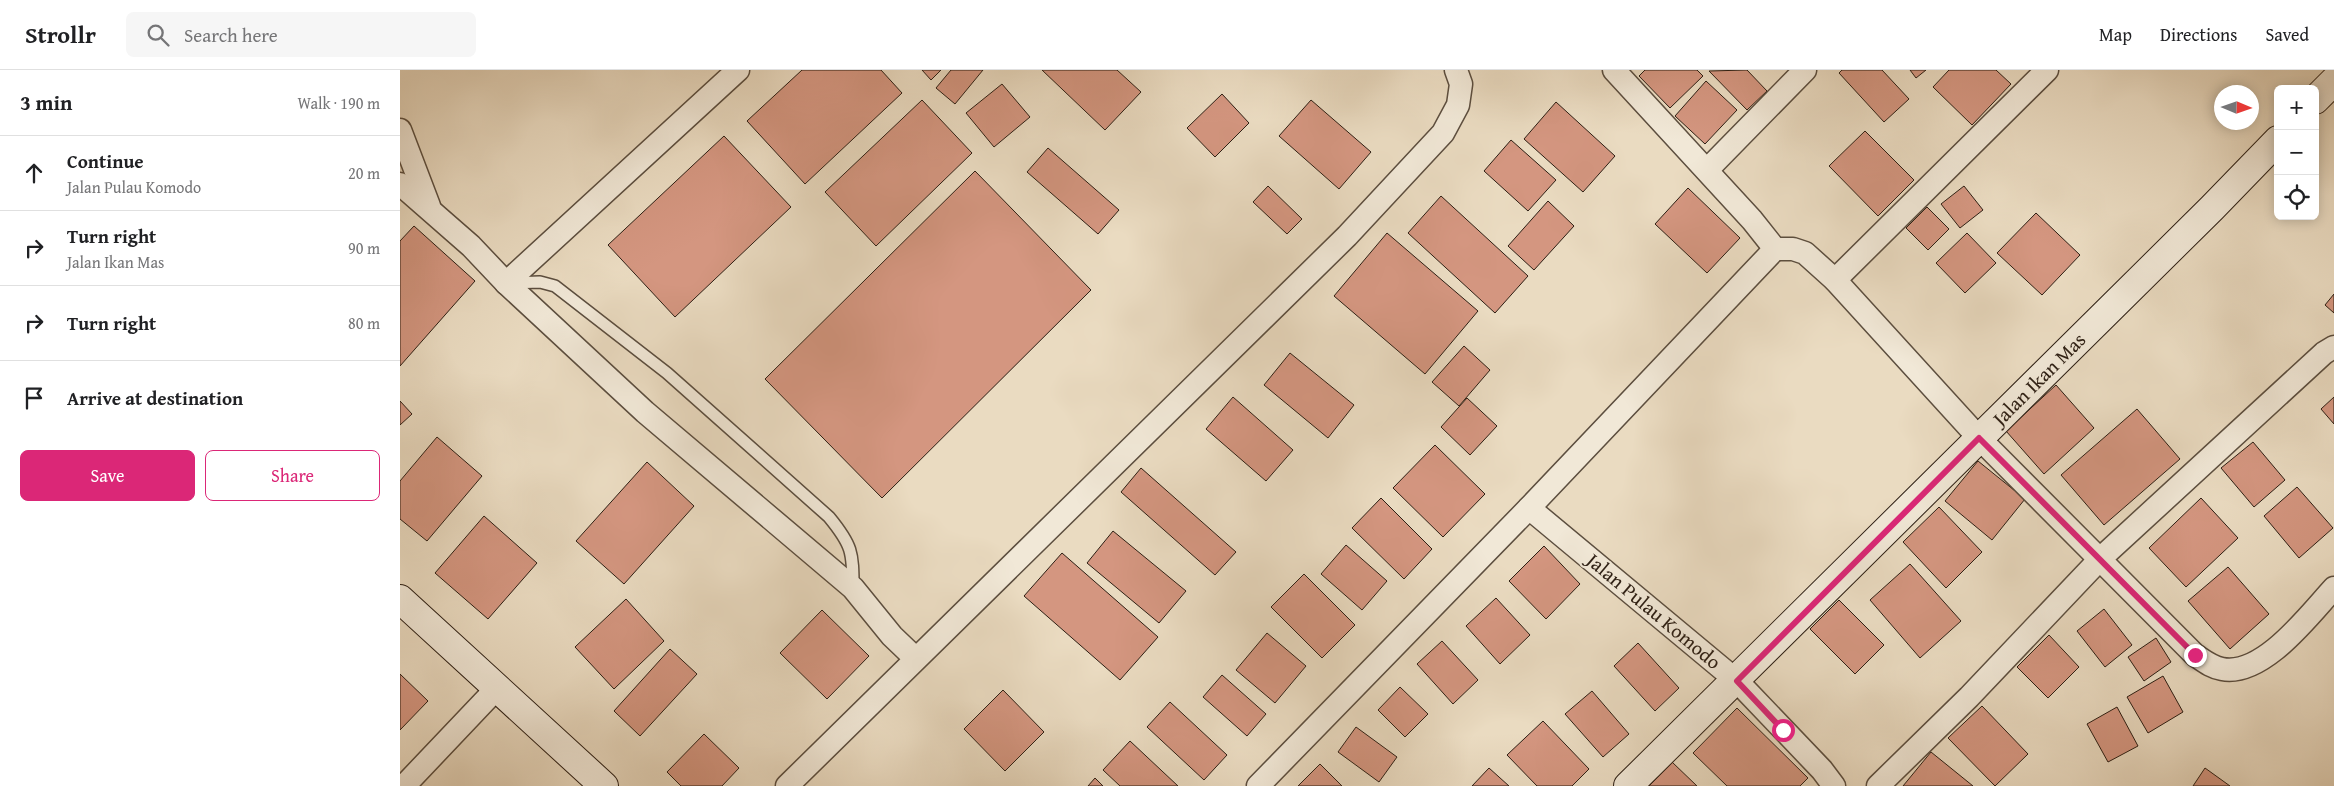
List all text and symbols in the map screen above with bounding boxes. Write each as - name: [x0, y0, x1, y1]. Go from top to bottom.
- search box: [126, 12, 476, 57]
- text: Strollr: [25, 17, 96, 52]
- icon: search: [144, 21, 172, 49]
- text: Search here: [184, 21, 278, 49]
- text: Map: [2099, 21, 2132, 48]
- text: Directions: [2160, 21, 2237, 48]
- text: Saved: [2265, 21, 2309, 48]
- north arrow: [2214, 85, 2259, 130]
- map controls: [2274, 85, 2319, 220]
- button: +: [2274, 85, 2319, 130]
- text: 3 min: [20, 87, 72, 118]
- text: Walk · 190 m: [297, 91, 380, 115]
- button: −: [2274, 130, 2319, 175]
- text: Continue: [67, 147, 144, 175]
- icon: ahead: [20, 159, 48, 187]
- text: 20 m: [348, 161, 380, 185]
- text: Jalan Pulau Komodo: [67, 175, 201, 199]
- button: locate: [2274, 175, 2319, 220]
- text: Turn right: [67, 222, 156, 250]
- icon: right: [20, 234, 48, 262]
- text: 90 m: [348, 236, 380, 260]
- text: Jalan Ikan Mas: [67, 250, 164, 274]
- icon: right: [20, 309, 48, 337]
- text: Turn right: [67, 309, 156, 337]
- text: 80 m: [348, 311, 380, 335]
- street label: Jalan Ikan Mas: [1983, 325, 2092, 434]
- icon: arrive: [20, 384, 48, 412]
- text: Arrive at destination: [67, 384, 243, 412]
- button: Save: [20, 450, 195, 501]
- button: Share: [205, 450, 380, 501]
- street label: Jalan Pulau Komodo: [1578, 544, 1728, 676]
- route end: [2184, 644, 2207, 667]
- route start: [1772, 719, 1795, 742]

